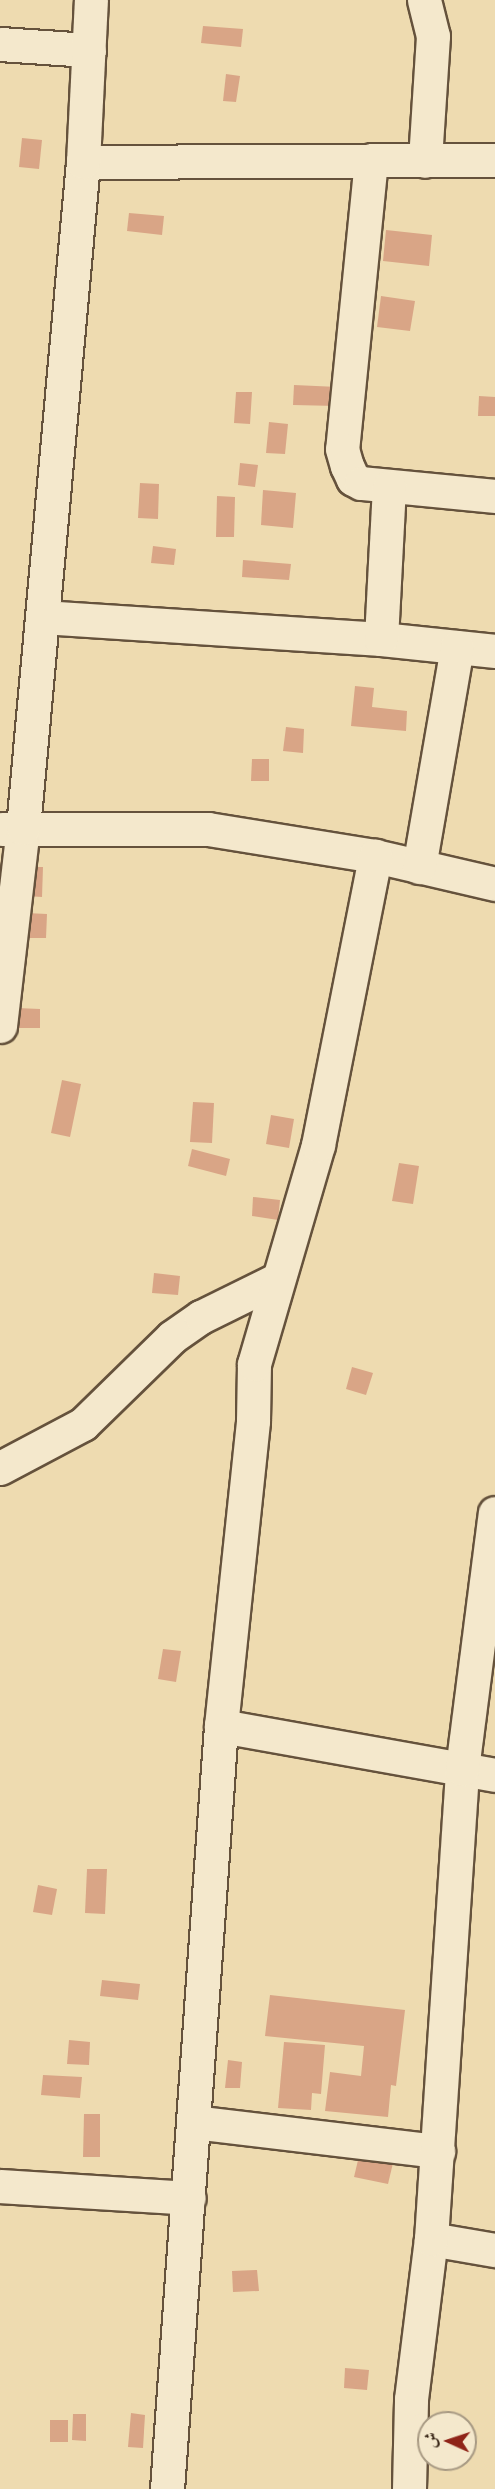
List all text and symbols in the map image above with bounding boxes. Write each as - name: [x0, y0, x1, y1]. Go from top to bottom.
- north arrow: [417, 2411, 477, 2471]
- text: ش: [420, 2432, 442, 2449]

